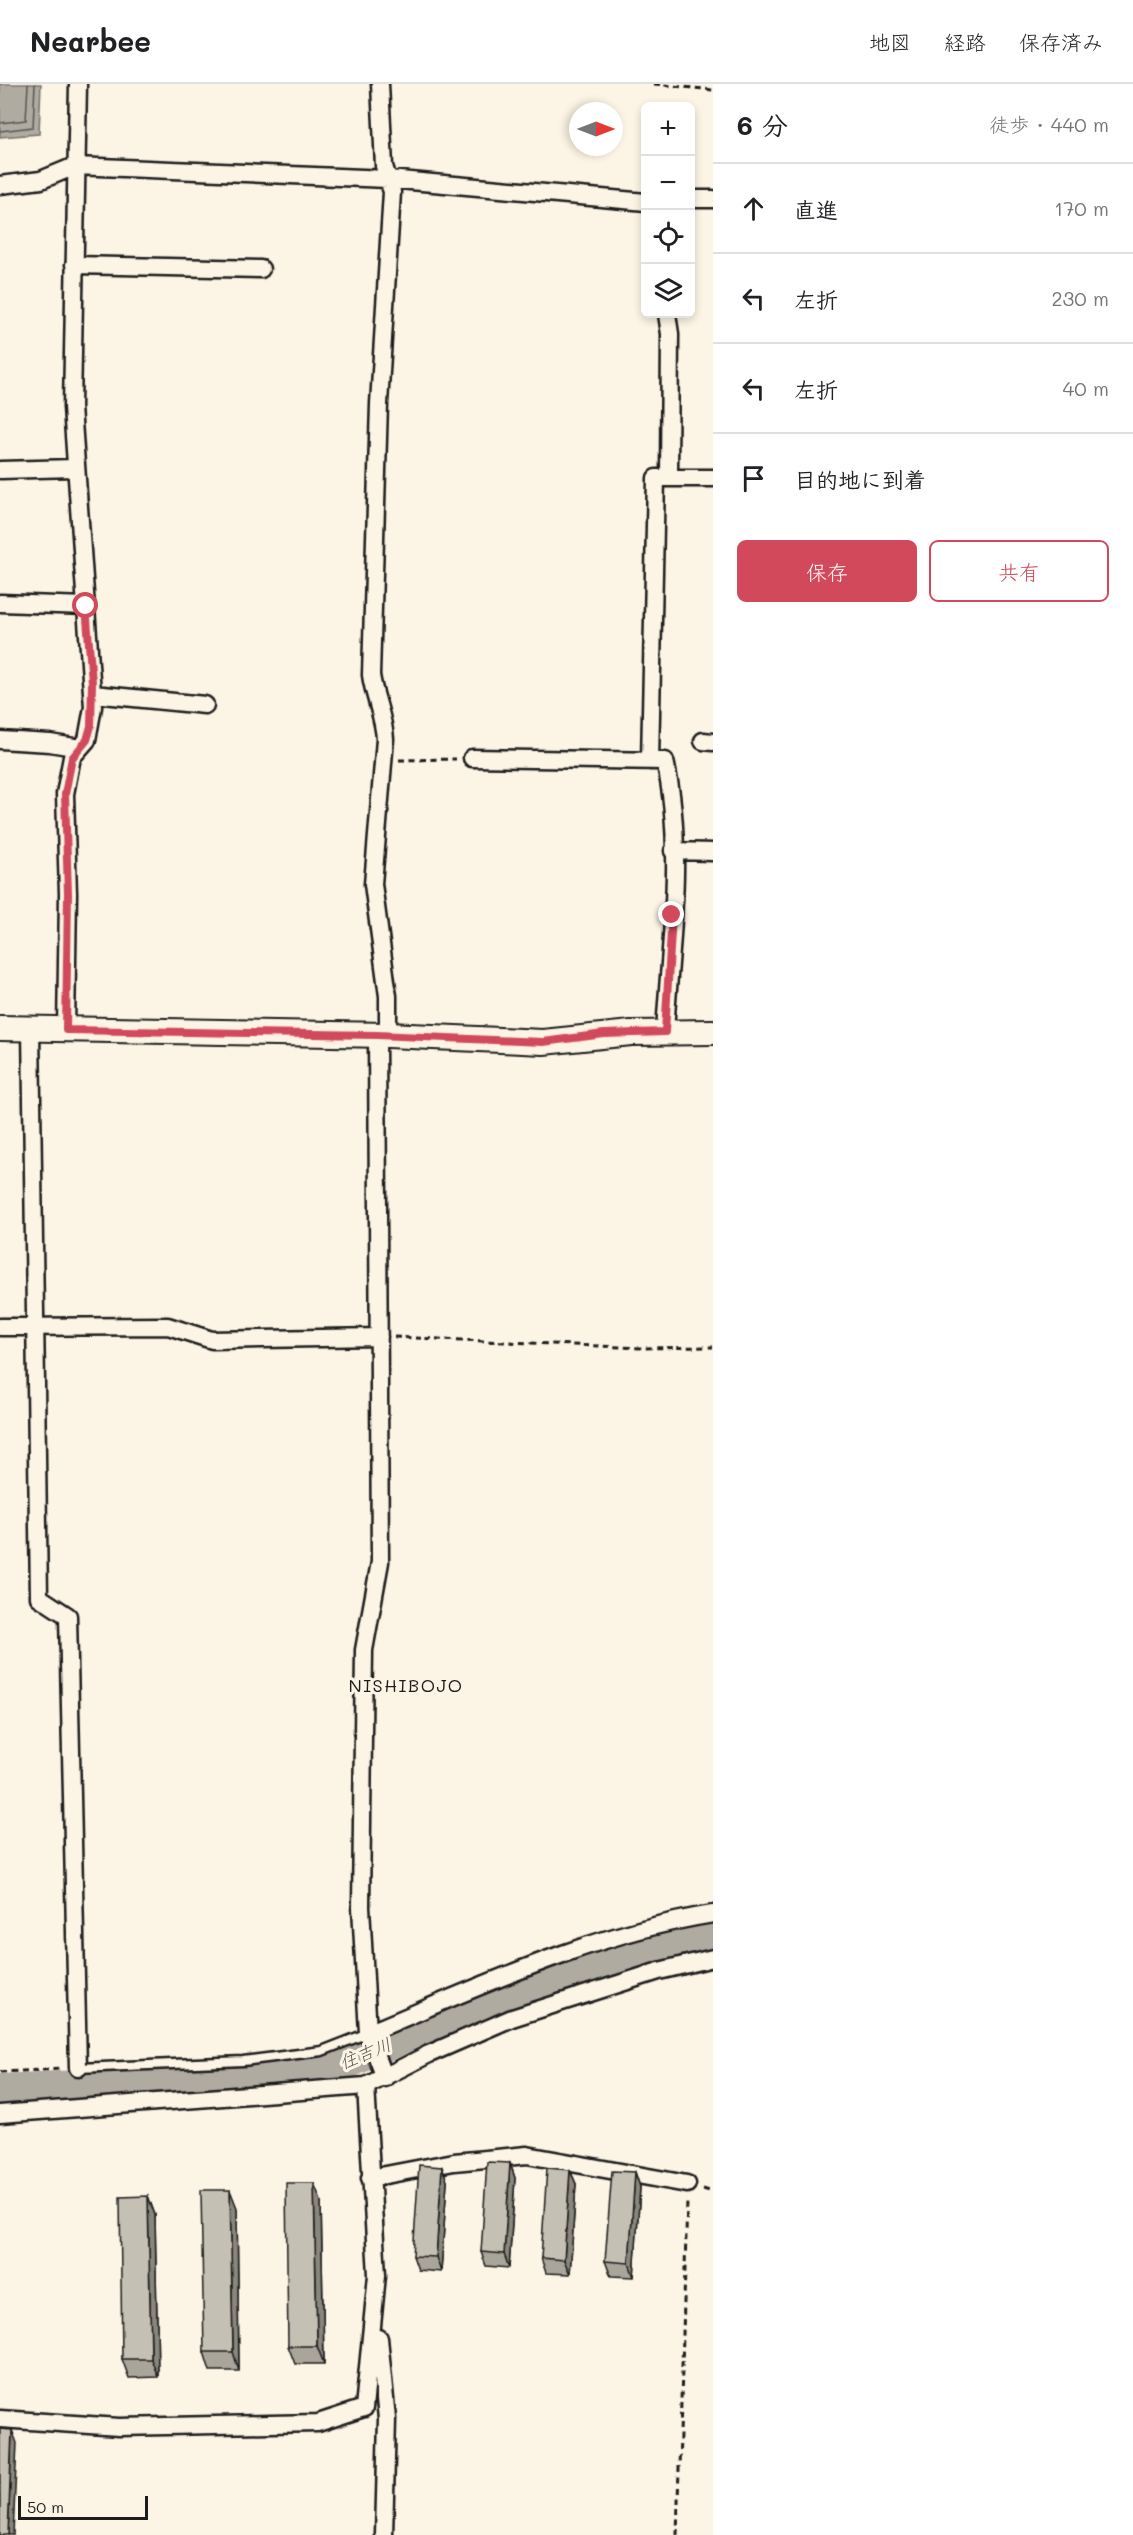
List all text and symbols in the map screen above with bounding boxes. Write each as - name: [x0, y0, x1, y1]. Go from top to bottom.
- text: Nearbee: [30, 23, 151, 59]
- text: 地図: [869, 28, 911, 55]
- text: 経路: [944, 28, 986, 55]
- text: 保存済み: [1019, 28, 1103, 55]
- north arrow: [569, 102, 623, 156]
- map controls: [641, 102, 695, 318]
- button: +: [641, 102, 695, 156]
- text: 6 分: [737, 108, 788, 142]
- text: 徒歩 · 440 m: [989, 111, 1109, 137]
- button: −: [641, 156, 695, 210]
- icon: ahead: [737, 192, 770, 225]
- text: 直進: [794, 195, 838, 224]
- text: 170 m: [1054, 195, 1109, 221]
- button: locate: [641, 210, 695, 264]
- button: layers: [641, 264, 695, 318]
- icon: left: [737, 282, 770, 315]
- text: 左折: [794, 285, 838, 314]
- text: 230 m: [1051, 285, 1109, 311]
- icon: left: [737, 372, 770, 405]
- text: 左折: [794, 375, 838, 404]
- text: 40 m: [1063, 375, 1109, 401]
- icon: arrive: [737, 462, 770, 495]
- text: 目的地に到着: [794, 465, 926, 494]
- button: 保存: [737, 540, 917, 602]
- button: 共有: [929, 540, 1109, 602]
- route start: [72, 592, 98, 618]
- route end: [658, 901, 684, 927]
- district label: NISHIBOJO: [348, 1673, 464, 1697]
- water label: 住吉川: [335, 2032, 395, 2074]
- scale bar: [18, 2493, 148, 2520]
- text: 50 m: [27, 2496, 64, 2517]

